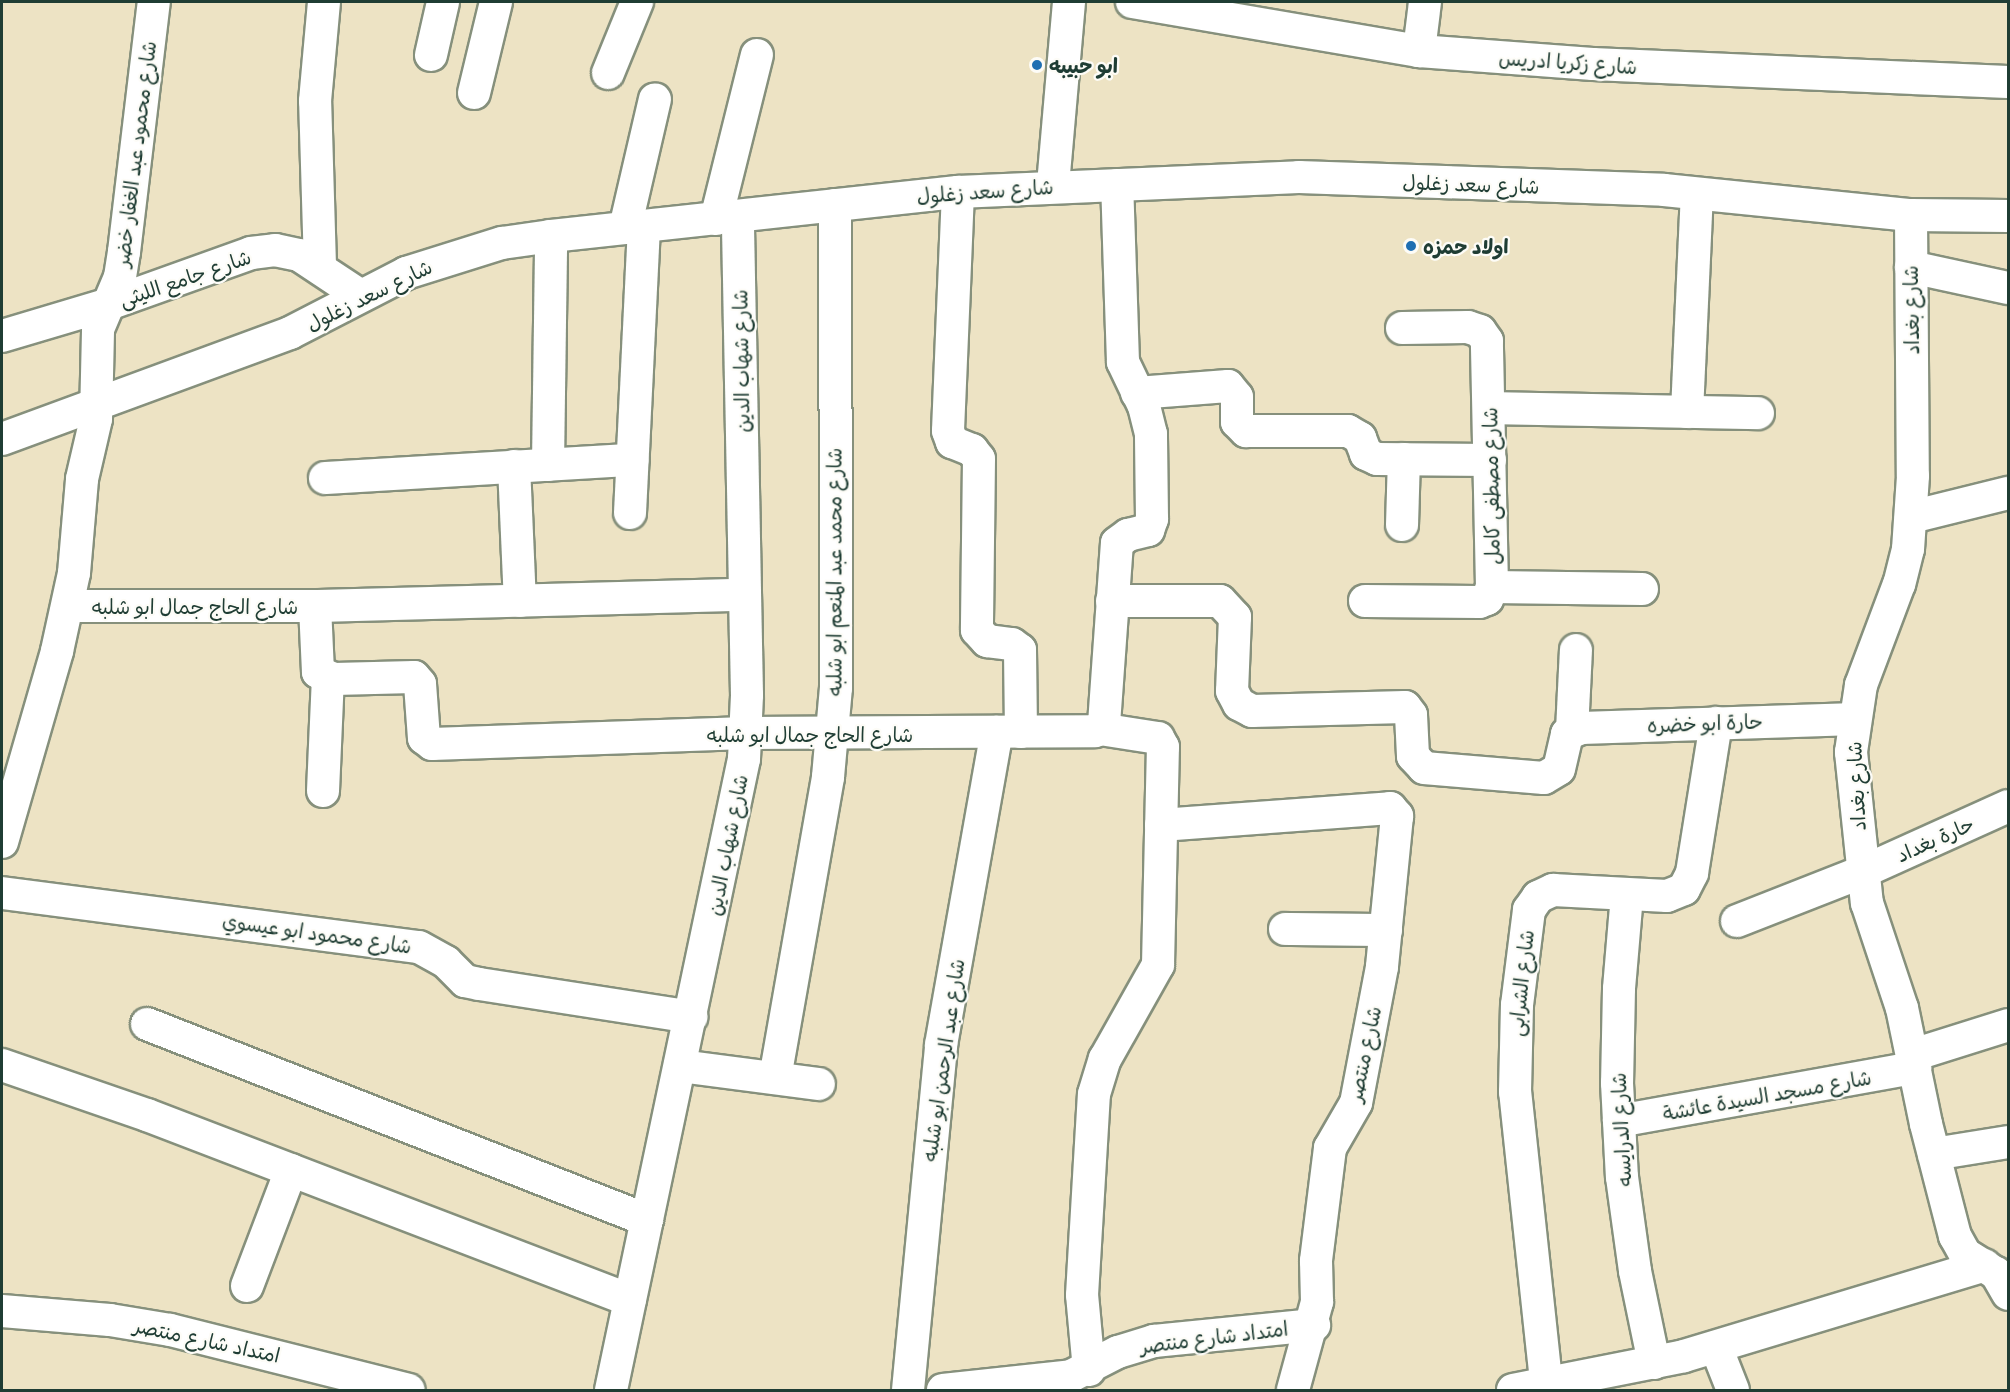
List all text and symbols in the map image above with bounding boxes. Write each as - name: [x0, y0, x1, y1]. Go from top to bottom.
- street label: شارع محمود عبد الغفار خضر: [109, 39, 161, 269]
- street label: شارع زكريا ادريس: [1498, 45, 1638, 79]
- place label: ابو حبيبه: [1049, 53, 1118, 77]
- marker: ابو حبيبه: [1030, 58, 1044, 72]
- street label: شارع سعد زغلول: [1402, 170, 1540, 198]
- street label: شارع سعد زغلول: [916, 174, 1054, 208]
- place label: اولاد حمزه: [1423, 234, 1509, 258]
- marker: اولاد حمزه: [1404, 239, 1418, 253]
- street label: شارع جامع الليثى: [116, 244, 254, 312]
- street label: شارع سعد زغلول: [302, 254, 436, 336]
- street label: شارع بغداد: [1898, 265, 1924, 355]
- street label: شارع شهاب الدين: [728, 289, 754, 433]
- street label: شارع مصطفى كامل: [1478, 407, 1504, 565]
- street label: شارع محمد عبد المنعم ابو شلبه: [822, 448, 846, 696]
- street label: شارع الحاج جمال ابو شلبه: [92, 594, 298, 618]
- street label: حارة ابو خضره: [1647, 709, 1763, 737]
- street label: شارع الحاج جمال ابو شلبه: [707, 722, 913, 746]
- street label: شارع بغداد: [1842, 741, 1870, 831]
- street label: شارع شهاب الدين: [702, 772, 752, 918]
- street label: حارة بغداد: [1892, 811, 1978, 867]
- street label: شارع محمود ابو عيسوي: [221, 908, 413, 958]
- street label: شارع الشرابى: [1503, 929, 1539, 1037]
- street label: شارع عبد الرحمن ابو شلبه: [917, 957, 969, 1163]
- street label: شارع منتصر: [1342, 1004, 1386, 1104]
- street label: شارع مسجد السيدة عائشة: [1661, 1065, 1873, 1125]
- street label: شارع الدرايسه: [1606, 1072, 1636, 1188]
- street label: امتداد شارع منتصر: [132, 1313, 282, 1367]
- street label: امتداد شارع منتصر: [1138, 1316, 1290, 1358]

